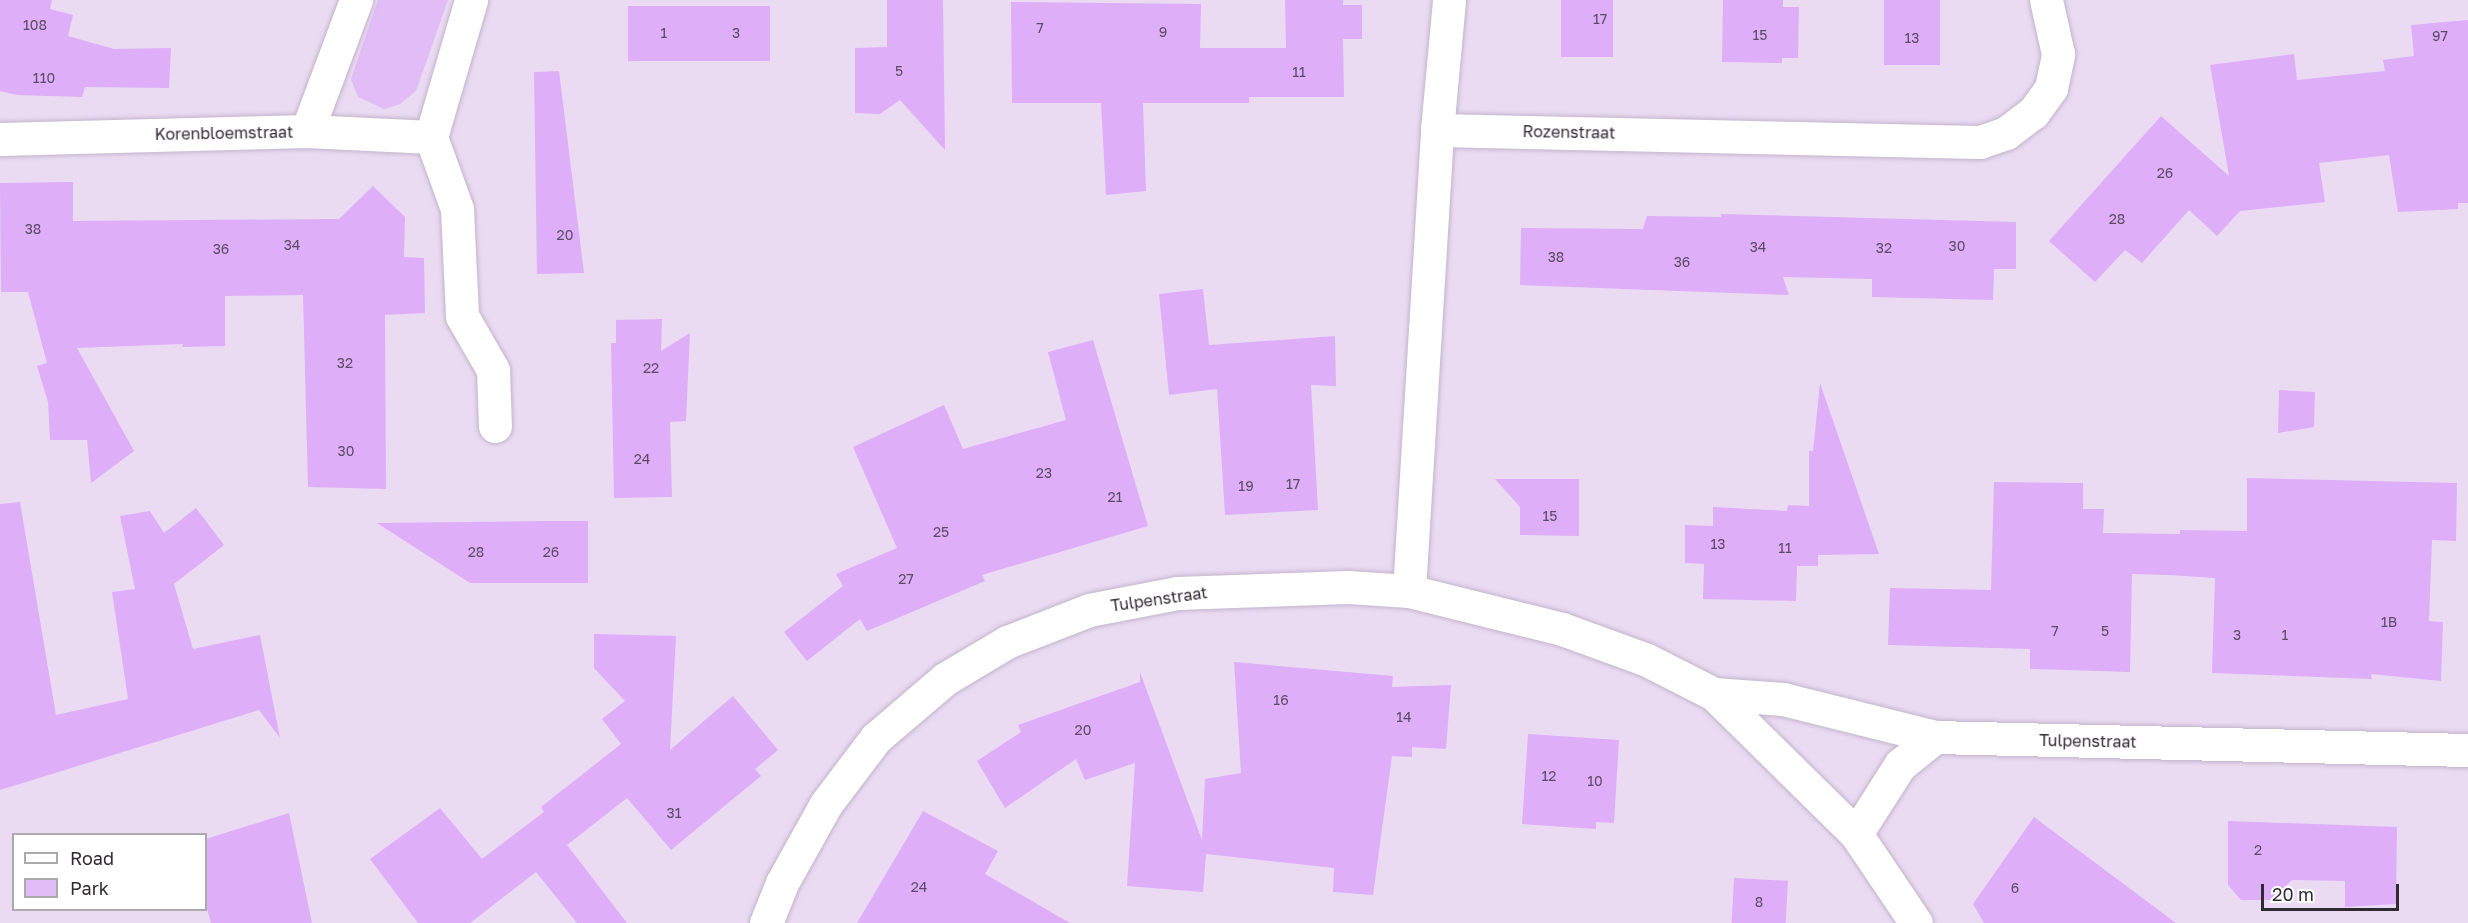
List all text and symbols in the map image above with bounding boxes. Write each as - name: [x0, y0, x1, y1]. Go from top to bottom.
- house number: 17: [1593, 11, 1607, 27]
- house number: 108: [23, 17, 47, 33]
- house number: 7: [1036, 20, 1044, 36]
- house number: 9: [1159, 24, 1167, 40]
- house number: 1: [661, 25, 667, 41]
- house number: 3: [732, 25, 740, 41]
- house number: 15: [1753, 27, 1767, 43]
- house number: 97: [2432, 28, 2448, 44]
- house number: 13: [1905, 30, 1919, 46]
- house number: 5: [895, 63, 903, 79]
- house number: 11: [1292, 64, 1306, 80]
- house number: 110: [33, 70, 55, 86]
- street label: Korenbloemstraat: [155, 122, 293, 144]
- street label: Rozenstraat: [1522, 122, 1616, 142]
- house number: 26: [2157, 165, 2173, 181]
- house number: 28: [2109, 211, 2125, 227]
- house number: 38: [25, 221, 41, 237]
- house number: 20: [557, 227, 573, 243]
- house number: 34: [284, 237, 300, 253]
- house number: 30: [1949, 238, 1965, 254]
- house number: 34: [1750, 239, 1766, 255]
- house number: 32: [1876, 240, 1892, 256]
- house number: 36: [213, 241, 229, 257]
- house number: 38: [1548, 249, 1564, 265]
- house number: 36: [1674, 254, 1690, 270]
- house number: 32: [337, 355, 353, 371]
- house number: 22: [643, 360, 659, 376]
- house number: 30: [338, 443, 354, 459]
- house number: 24: [634, 451, 650, 467]
- house number: 23: [1036, 465, 1052, 481]
- house number: 17: [1286, 476, 1300, 492]
- house number: 19: [1238, 478, 1254, 494]
- house number: 21: [1108, 489, 1122, 505]
- house number: 15: [1543, 508, 1557, 524]
- house number: 25: [933, 524, 949, 540]
- house number: 13: [1711, 536, 1725, 552]
- house number: 11: [1778, 540, 1792, 556]
- house number: 28: [468, 544, 484, 560]
- house number: 26: [543, 544, 559, 560]
- house number: 27: [898, 571, 914, 587]
- street label: Tulpenstraat: [1109, 583, 1209, 615]
- house number: 1B: [2381, 614, 2397, 630]
- house number: 7: [2051, 623, 2059, 639]
- house number: 5: [2101, 623, 2109, 639]
- house number: 3: [2233, 627, 2241, 643]
- house number: 1: [2282, 627, 2288, 643]
- house number: 16: [1273, 692, 1289, 708]
- house number: 14: [1396, 709, 1412, 725]
- house number: 20: [1075, 722, 1091, 738]
- street label: Tulpenstraat: [2039, 731, 2137, 751]
- house number: 12: [1542, 768, 1556, 784]
- house number: 10: [1587, 773, 1603, 789]
- house number: 31: [667, 805, 681, 821]
- legend: [12, 833, 207, 911]
- house number: 2: [2254, 842, 2262, 858]
- text: Road: [70, 847, 114, 869]
- scale bar: [2264, 872, 2402, 910]
- text: Park: [70, 877, 109, 899]
- house number: 24: [911, 879, 927, 895]
- house number: 6: [2011, 880, 2019, 896]
- text: 20 m: [2272, 883, 2314, 905]
- house number: 8: [1755, 894, 1763, 910]

